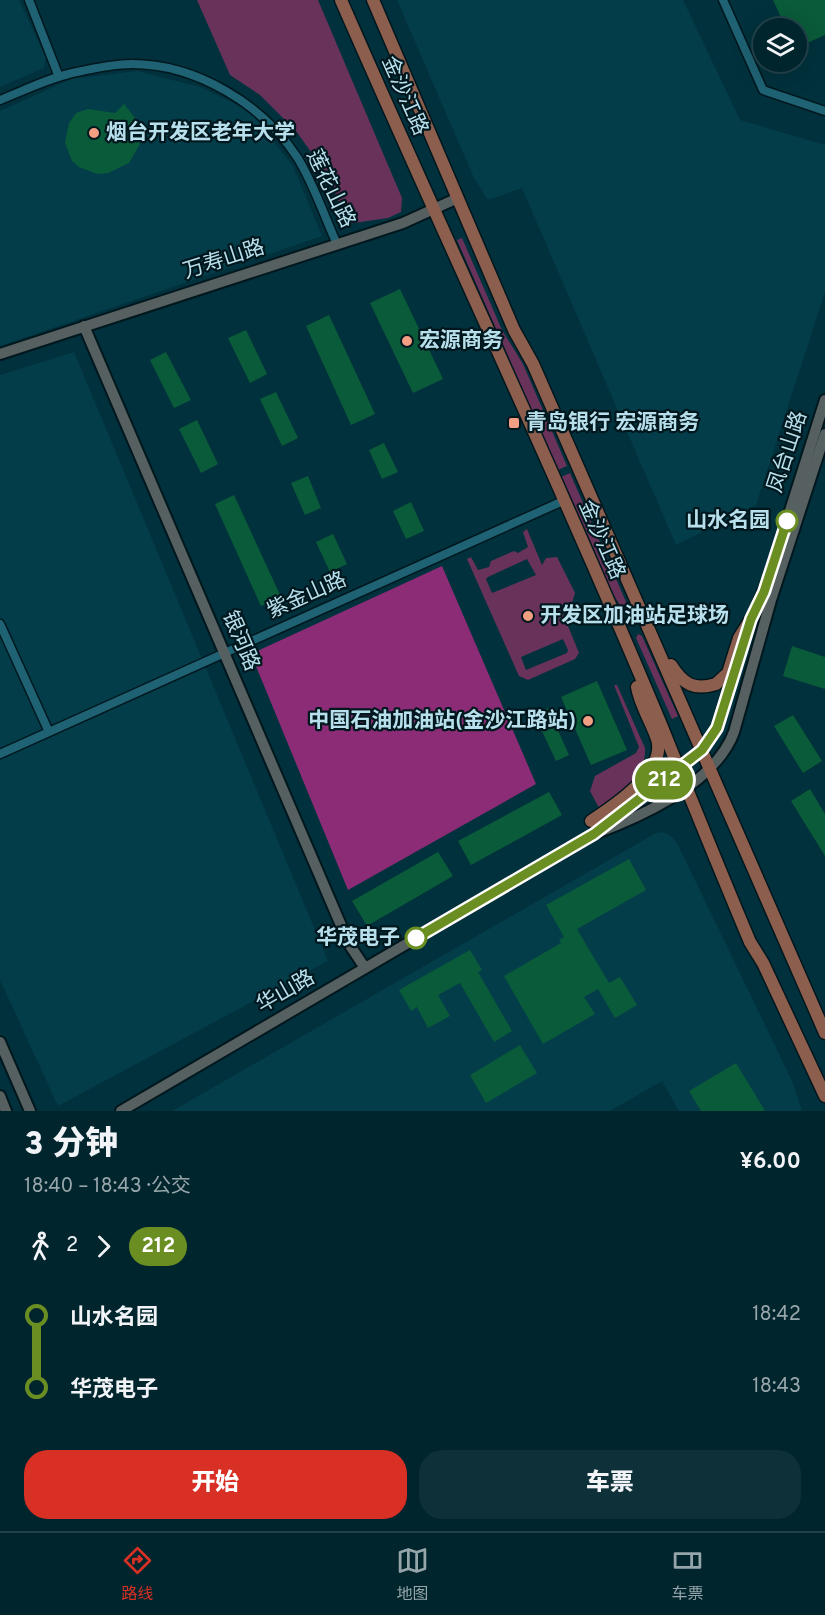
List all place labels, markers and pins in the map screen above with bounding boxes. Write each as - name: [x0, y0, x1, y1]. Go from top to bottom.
- place label: 烟台开发区老年大学: [106, 120, 295, 147]
- marker: 烟台开发区老年大学: [87, 126, 101, 140]
- place label: 宏源商务: [419, 328, 503, 355]
- marker: 宏源商务: [400, 334, 414, 348]
- place label: 青岛银行 宏源商务: [526, 410, 699, 437]
- marker: 青岛银行 宏源商务: [507, 416, 521, 430]
- place label: 山水名园: [686, 508, 770, 535]
- marker: 山水名园: [776, 510, 798, 532]
- place label: 开发区加油站足球场: [540, 603, 729, 630]
- marker: 开发区加油站足球场: [521, 609, 535, 623]
- place label: 中国石油加油站(金沙江路站): [308, 708, 576, 735]
- marker: 中国石油加油站(金沙江路站): [581, 714, 595, 728]
- place label: 华茂电子: [316, 925, 400, 952]
- marker: 华茂电子: [405, 927, 427, 949]

